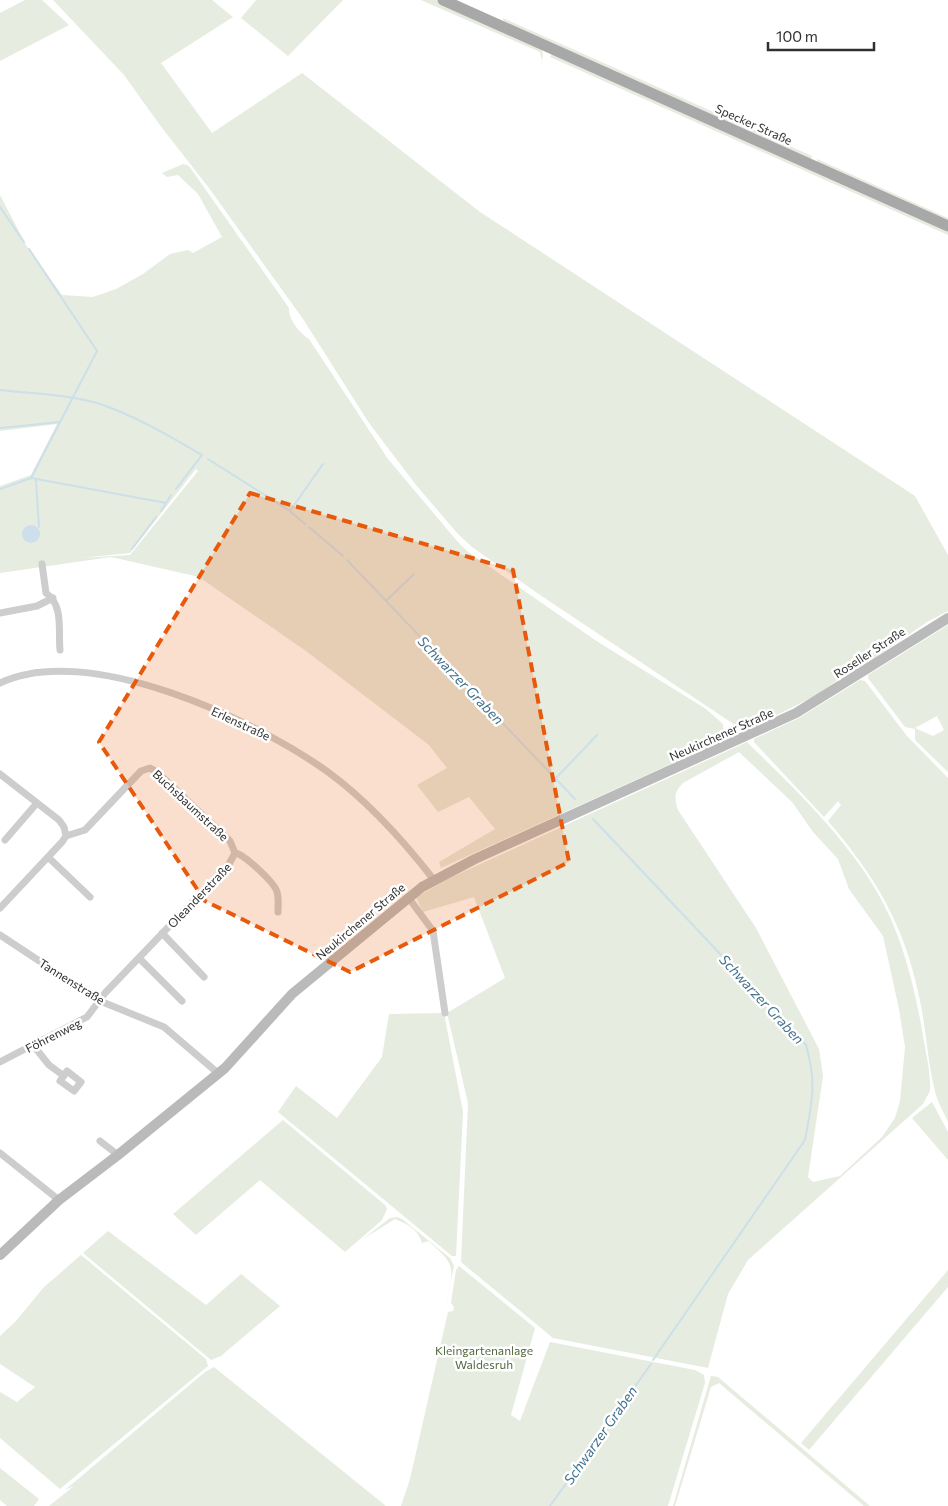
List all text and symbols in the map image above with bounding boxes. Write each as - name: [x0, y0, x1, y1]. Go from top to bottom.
- scale bar: [768, 20, 874, 52]
- text: 100 m: [776, 27, 818, 45]
- street label: Specker Straße: [713, 101, 795, 147]
- street label: Roseller Straße: [831, 624, 907, 680]
- water label: Schwarzer Graben: [415, 632, 507, 728]
- street label: Erlenstraße: [209, 703, 273, 743]
- street label: Neukirchener Straße: [667, 705, 775, 763]
- street label: Buchsbaumstraße: [150, 766, 232, 844]
- street label: Oleanderstraße: [164, 860, 234, 930]
- street label: Neukirchener Straße: [313, 880, 407, 962]
- water label: Schwarzer Graben: [716, 951, 808, 1047]
- street label: Tannenstraße: [37, 955, 107, 1007]
- street label: Föhrenweg: [23, 1015, 84, 1055]
- park label: Kleingartenanlage Waldesruh: [435, 1343, 533, 1371]
- water label: Schwarzer Graben: [560, 1383, 640, 1487]

